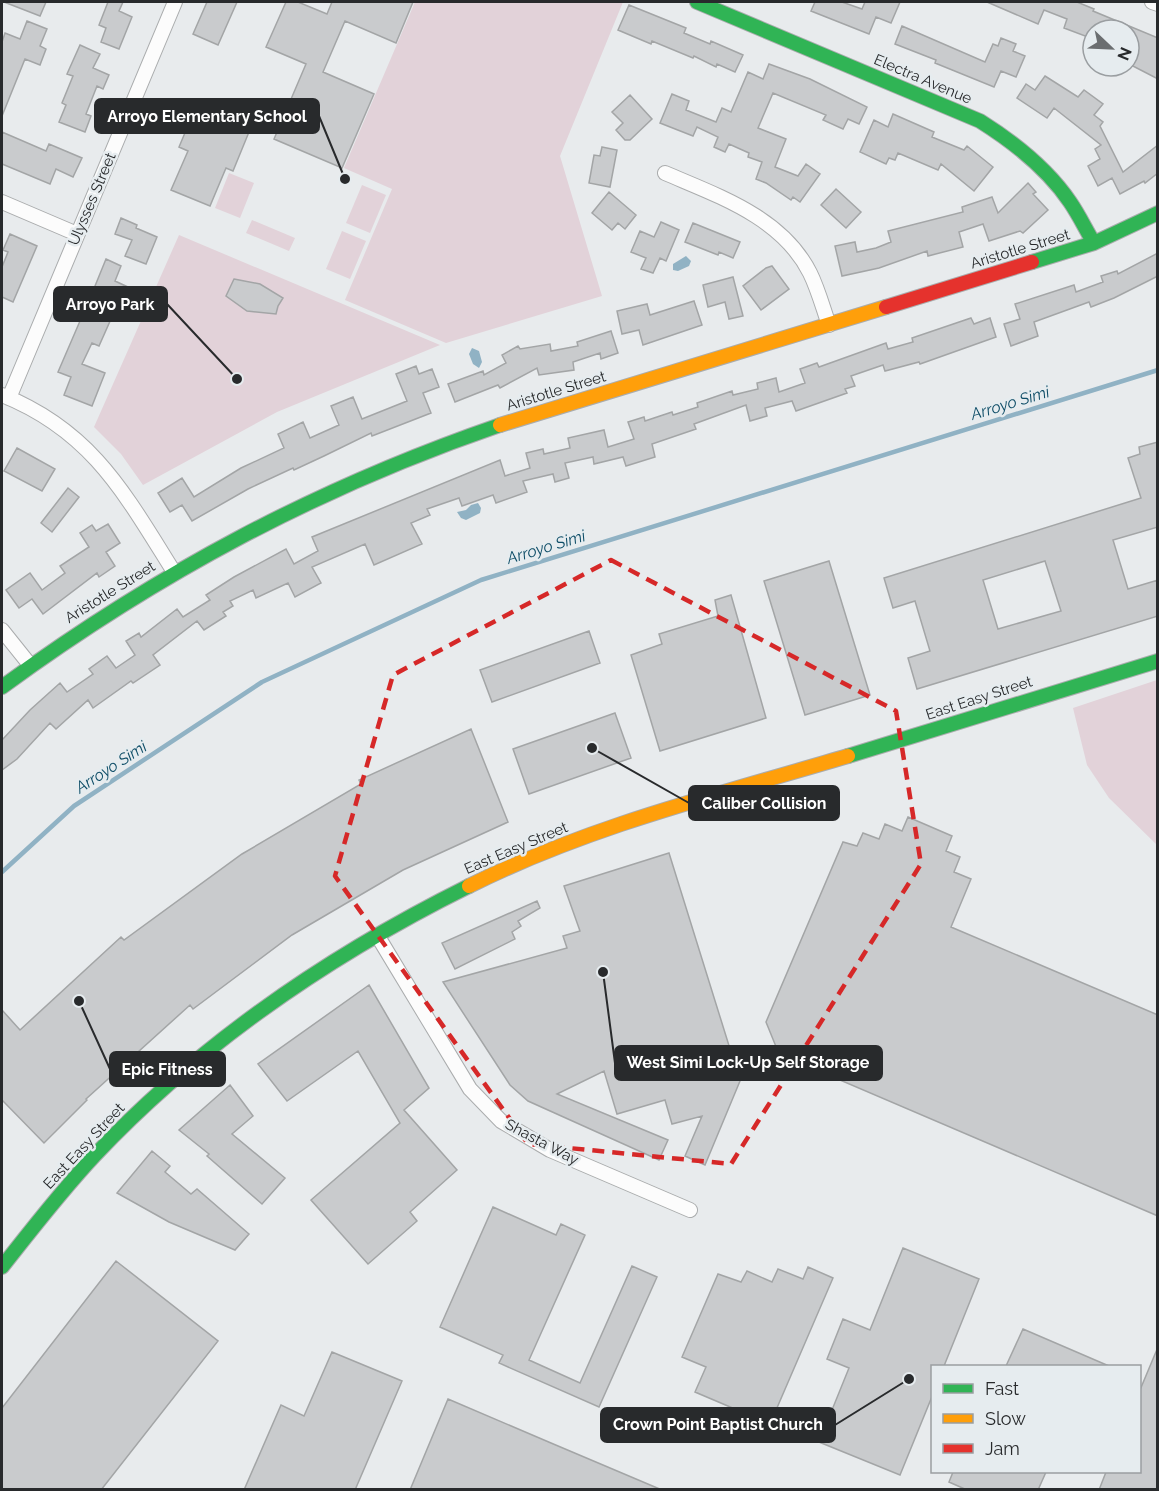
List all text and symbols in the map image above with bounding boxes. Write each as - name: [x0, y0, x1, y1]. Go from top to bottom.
- north arrow: [1081, 18, 1141, 78]
- text: N: [1113, 44, 1135, 63]
- street label: Electra Avenue: [871, 50, 975, 108]
- callout: Arroyo Elementary School: [95, 99, 319, 133]
- text: Arroyo Elementary School: [107, 107, 308, 126]
- street label: Ulysses Street: [64, 150, 120, 248]
- street label: Aristotle Street: [968, 225, 1072, 273]
- callout: Arroyo Park: [54, 287, 167, 321]
- text: Arroyo Park: [66, 295, 154, 314]
- street label: Aristotle Street: [504, 367, 608, 415]
- water label: Arroyo Simi: [967, 382, 1052, 424]
- water label: Arroyo Simi: [503, 526, 588, 568]
- street label: Aristotle Street: [62, 557, 158, 627]
- street label: East Easy Street: [924, 672, 1034, 724]
- water label: Arroyo Simi: [71, 737, 151, 798]
- callout: Caliber Collision: [689, 786, 839, 820]
- text: Caliber Collision: [702, 794, 826, 813]
- street label: East Easy Street: [461, 818, 571, 878]
- callout: West Simi Lock-Up Self Storage: [615, 1046, 882, 1080]
- callout: Epic Fitness: [110, 1052, 225, 1086]
- text: West Simi Lock-Up Self Storage: [627, 1053, 870, 1072]
- text: Epic Fitness: [121, 1060, 213, 1079]
- street label: East Easy Street: [40, 1099, 128, 1193]
- street label: Shasta Way: [502, 1115, 582, 1169]
- legend: [931, 1365, 1141, 1473]
- text: Fast: [985, 1378, 1019, 1399]
- callout: Crown Point Baptist Church: [601, 1408, 835, 1442]
- text: Slow: [985, 1408, 1026, 1429]
- text: Crown Point Baptist Church: [613, 1415, 823, 1434]
- text: Jam: [985, 1438, 1020, 1459]

